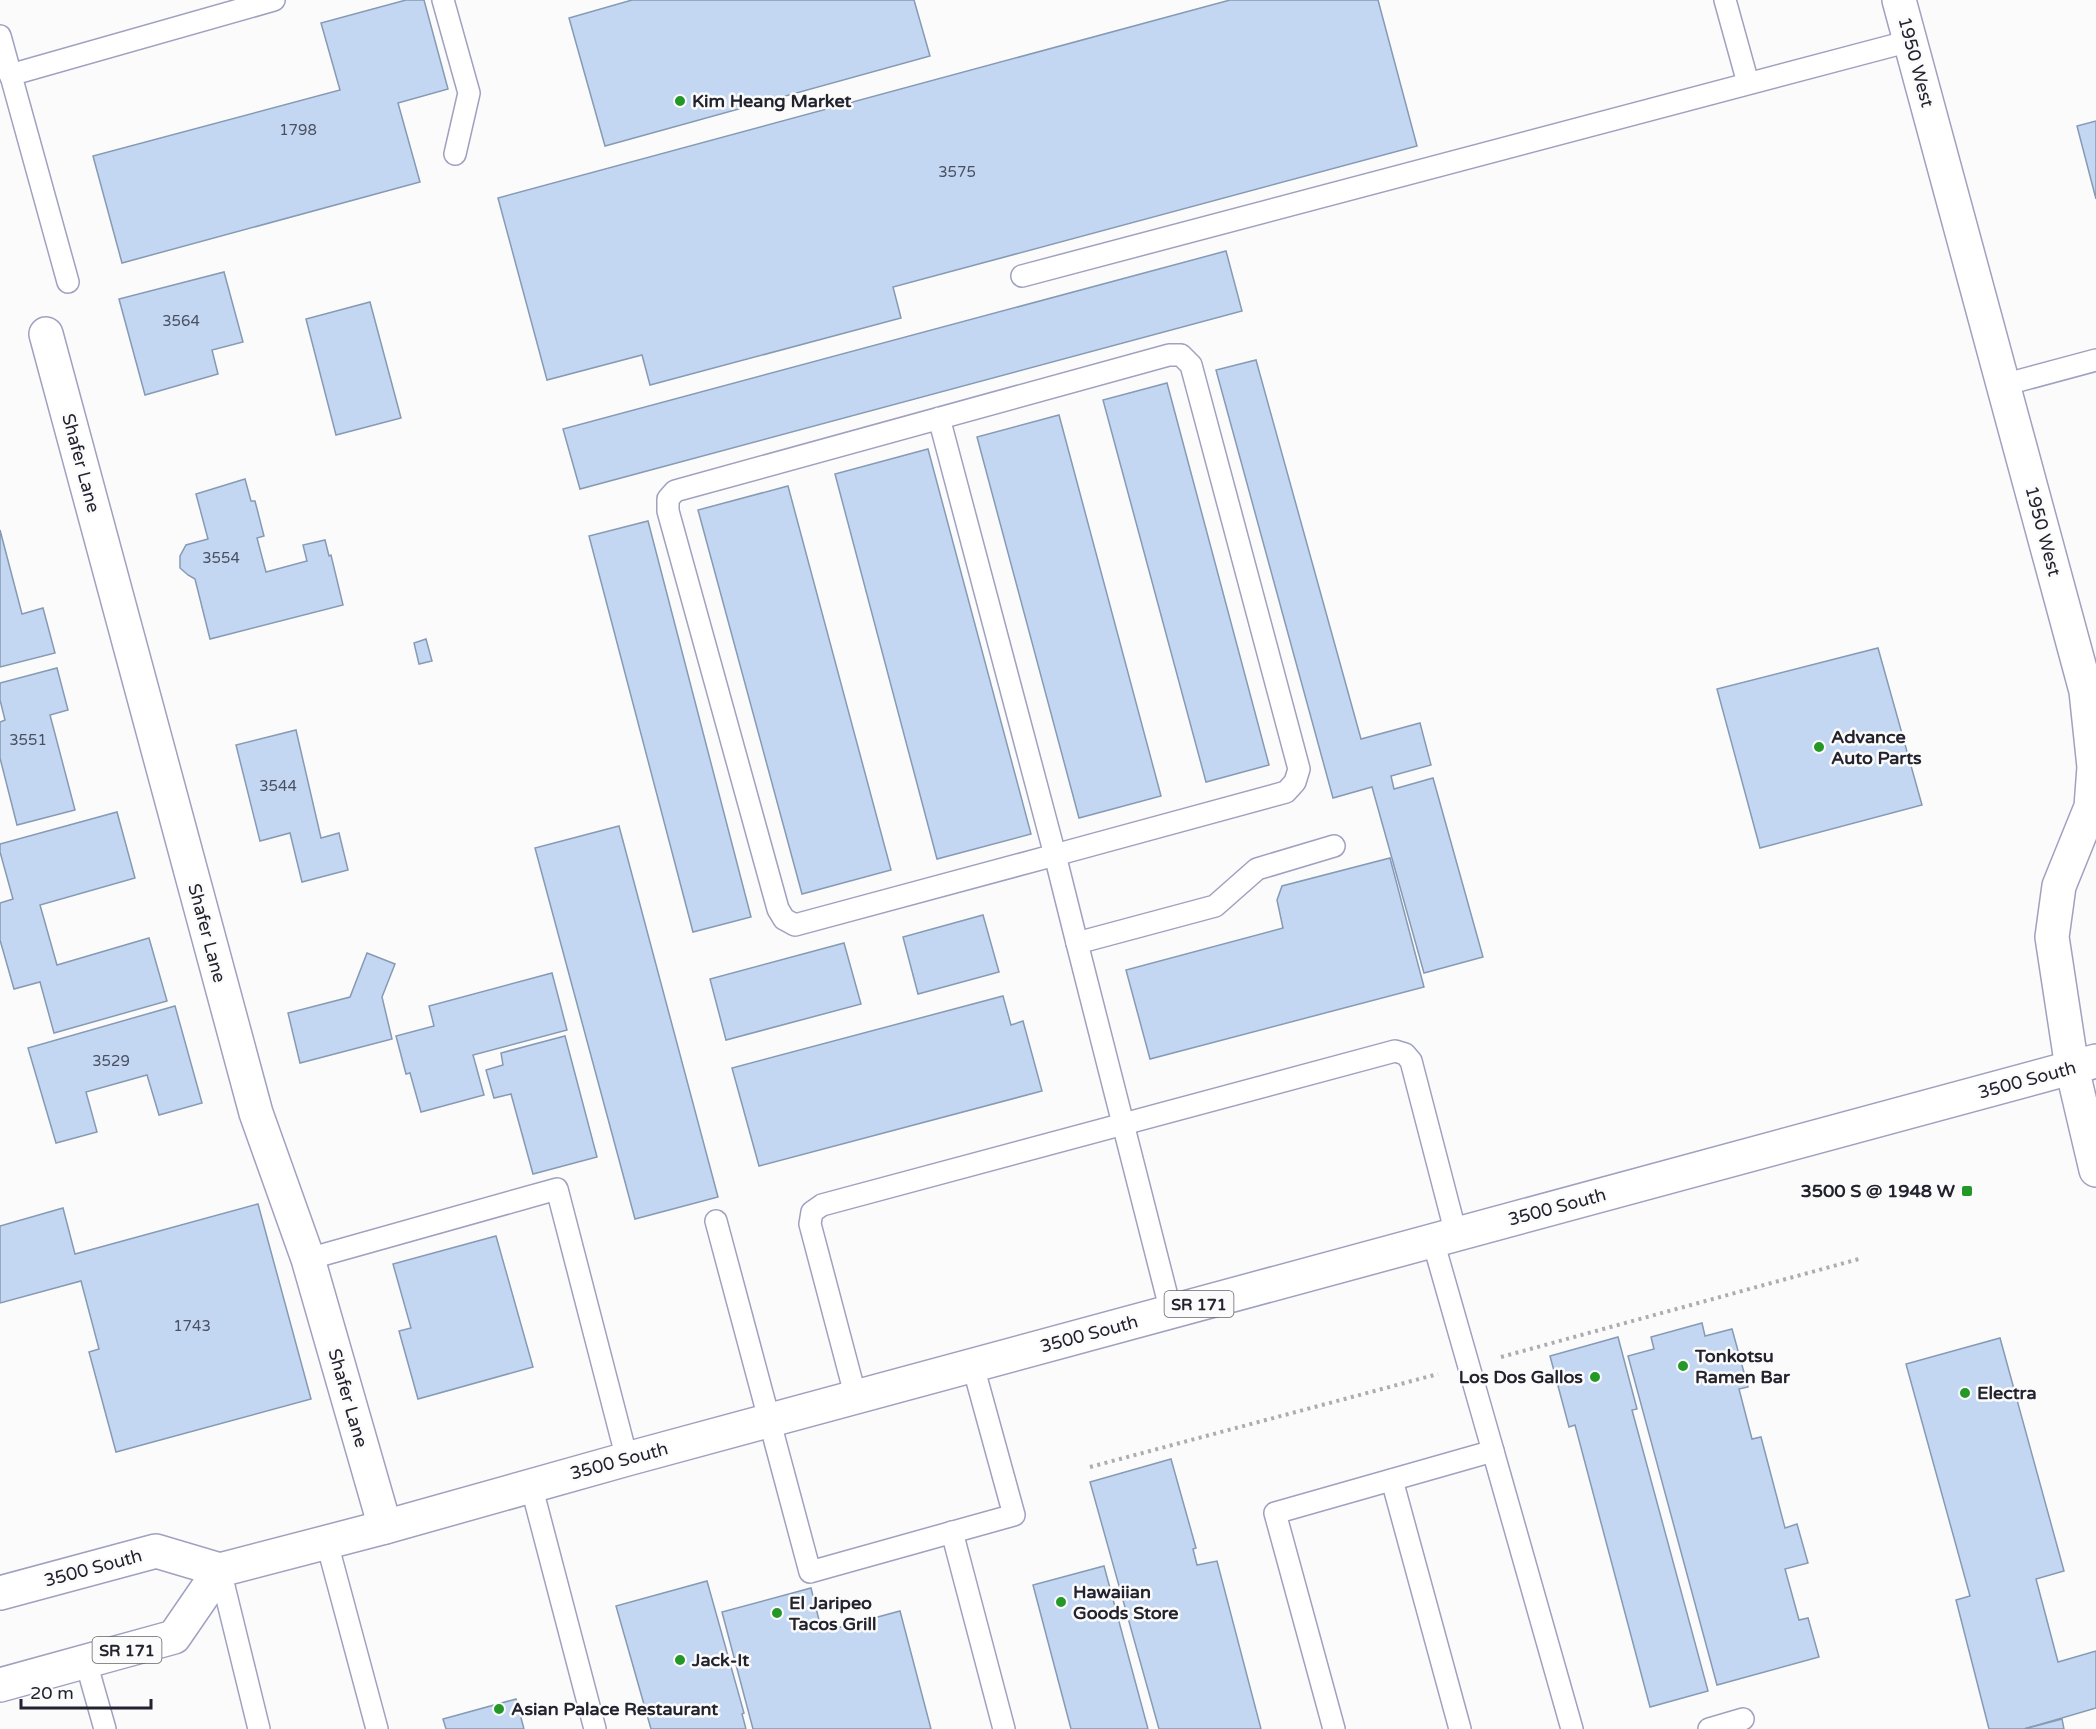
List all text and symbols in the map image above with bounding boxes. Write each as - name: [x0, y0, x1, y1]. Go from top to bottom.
- street label: 1950 West: [1893, 14, 1939, 110]
- place label: Kim Heang Market: [692, 90, 852, 112]
- marker: Kim Heang Market: [673, 94, 687, 108]
- house number: 1798: [279, 121, 317, 139]
- house number: 3575: [938, 163, 976, 181]
- house number: 3564: [162, 312, 200, 330]
- street label: Shafer Lane: [57, 411, 105, 515]
- street label: 1950 West: [2020, 483, 2066, 579]
- house number: 3554: [202, 549, 240, 567]
- place label: Advance Auto Parts: [1831, 726, 1922, 769]
- house number: 3551: [9, 731, 47, 749]
- marker: Advance Auto Parts: [1812, 740, 1826, 754]
- house number: 3544: [259, 777, 297, 795]
- street label: Shafer Lane: [183, 881, 231, 985]
- house number: 3529: [92, 1052, 130, 1070]
- street label: 3500 South: [1976, 1056, 2078, 1104]
- place label: 3500 S @ 1948 W: [1800, 1180, 1956, 1202]
- street label: 3500 South: [1506, 1183, 1608, 1231]
- marker: 3500 S @ 1948 W: [1960, 1184, 1974, 1198]
- road number: SR 171: [1164, 1291, 1234, 1317]
- street label: 3500 South: [1038, 1310, 1140, 1358]
- house number: 1743: [173, 1317, 211, 1335]
- place label: Tonkotsu Ramen Bar: [1694, 1345, 1791, 1388]
- street label: Shafer Lane: [323, 1346, 373, 1450]
- marker: Tonkotsu Ramen Bar: [1676, 1359, 1690, 1373]
- place label: Los Dos Gallos: [1459, 1366, 1583, 1388]
- marker: Los Dos Gallos: [1588, 1370, 1602, 1384]
- place label: Electra: [1977, 1382, 2037, 1404]
- marker: Electra: [1958, 1386, 1972, 1400]
- street label: 3500 South: [568, 1437, 670, 1485]
- street label: 3500 South: [42, 1544, 144, 1592]
- place label: Hawaiian Goods Store: [1073, 1581, 1178, 1624]
- place label: El Jaripeo Tacos Grill: [788, 1592, 876, 1635]
- marker: Hawaiian Goods Store: [1054, 1595, 1068, 1609]
- marker: El Jaripeo Tacos Grill: [770, 1606, 784, 1620]
- road number: SR 171: [92, 1637, 162, 1663]
- place label: Jack-It: [691, 1649, 749, 1671]
- marker: Jack-It: [673, 1653, 687, 1667]
- scale bar: [21, 1672, 152, 1710]
- text: 20 m: [30, 1682, 74, 1704]
- place label: Asian Palace Restaurant: [511, 1698, 718, 1720]
- marker: Asian Palace Restaurant: [492, 1702, 506, 1716]

